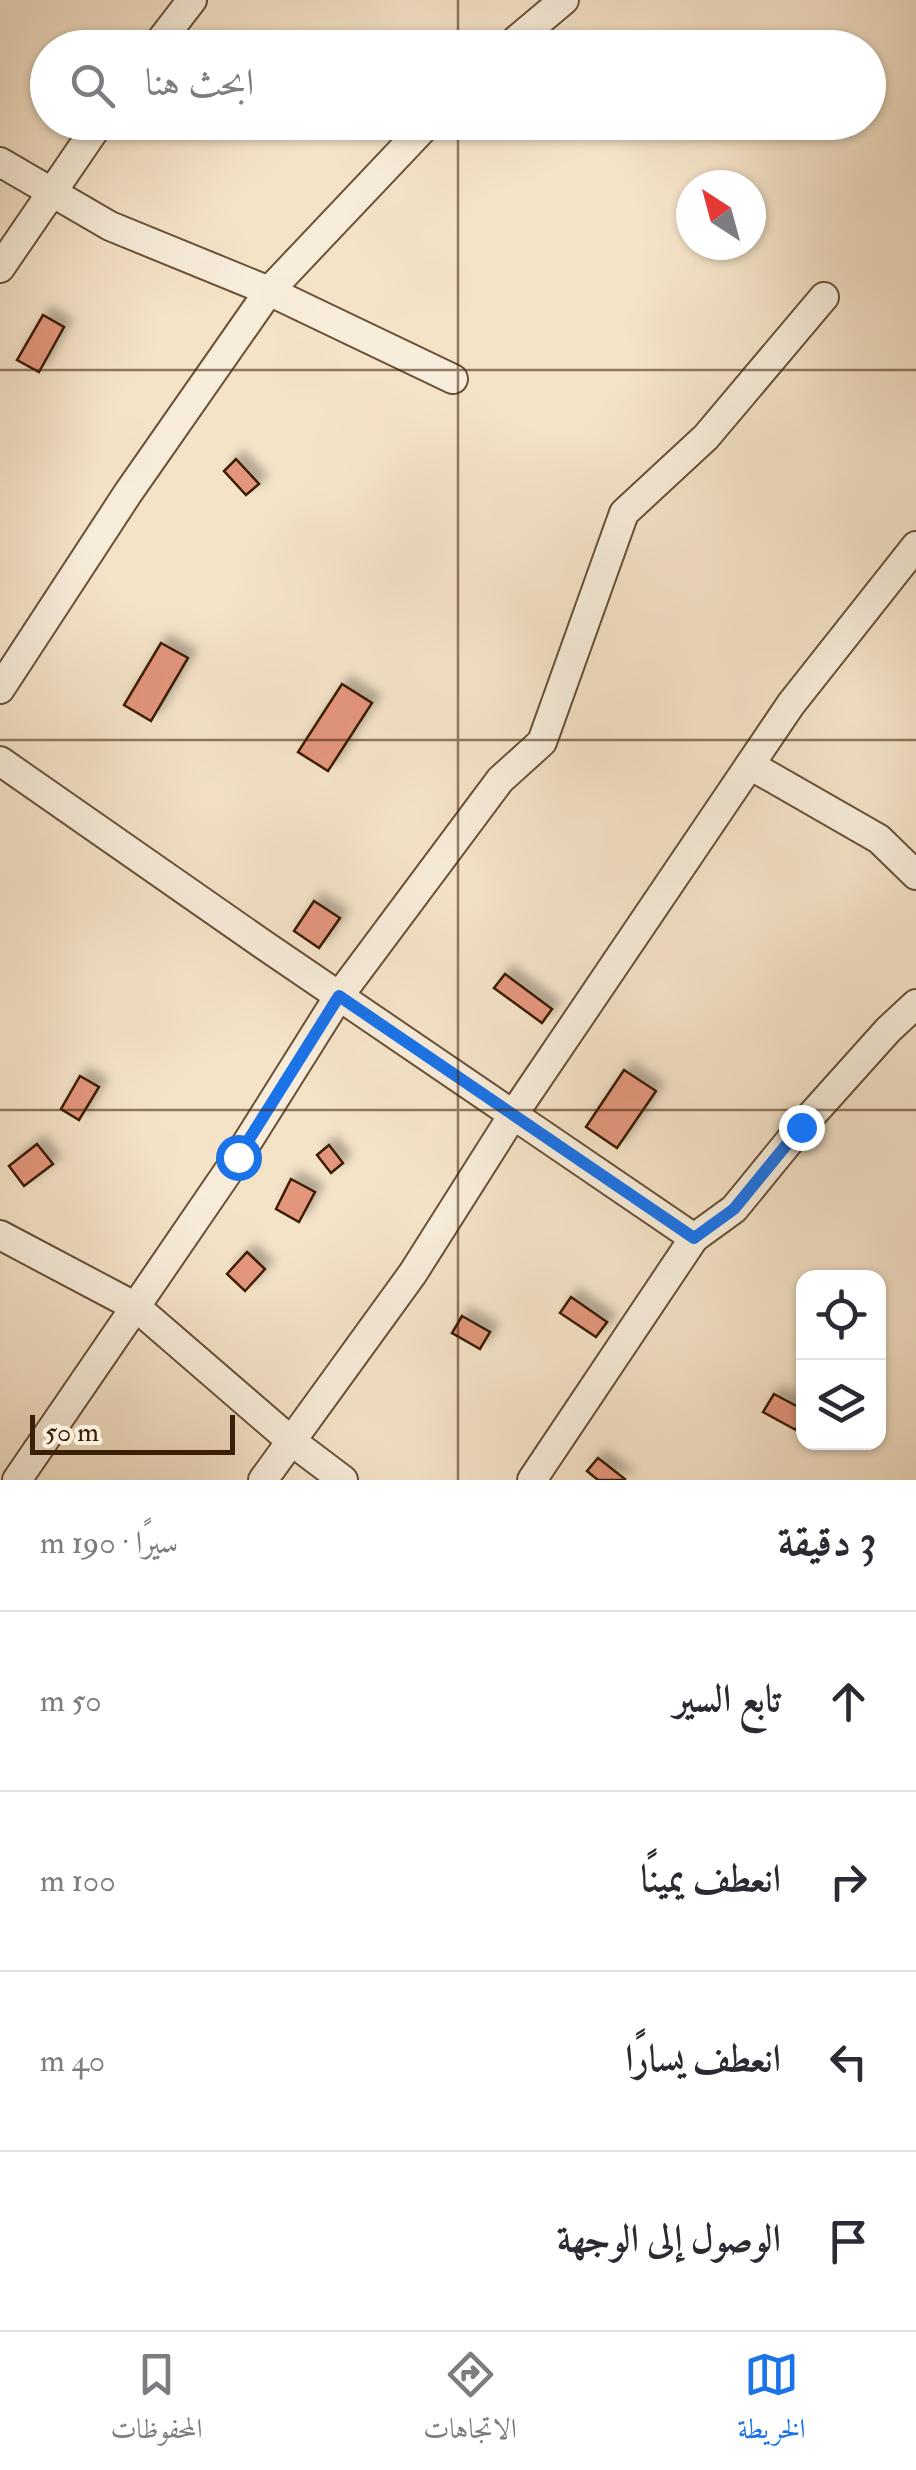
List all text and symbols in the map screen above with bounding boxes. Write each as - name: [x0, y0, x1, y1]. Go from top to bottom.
- search box: [30, 30, 886, 140]
- icon: search: [65, 58, 120, 113]
- text: ابحث هنا: [145, 59, 254, 107]
- north arrow: [676, 170, 766, 260]
- route end: [779, 1105, 825, 1151]
- route start: [216, 1135, 262, 1181]
- map controls: [796, 1270, 886, 1450]
- button: locate: [796, 1270, 886, 1360]
- button: layers: [796, 1360, 886, 1450]
- scale bar: [30, 1410, 235, 1454]
- text: 50 m: [45, 1415, 99, 1450]
- text: 3 دقيقة: [778, 1516, 876, 1568]
- text: سيرًا · 190 m: [40, 1523, 178, 1563]
- icon: ahead: [821, 1674, 876, 1729]
- text: تابع السير: [674, 1675, 781, 1723]
- text: 50 m: [40, 1681, 102, 1721]
- icon: right: [821, 1854, 876, 1909]
- text: انعطف يمينًا: [641, 1855, 781, 1903]
- text: 100 m: [40, 1861, 116, 1901]
- icon: left: [821, 2034, 876, 2089]
- text: انعطف يسارًا: [625, 2035, 781, 2083]
- text: 40 m: [40, 2041, 105, 2081]
- icon: arrive: [821, 2214, 876, 2269]
- text: الوصول إلى الوجهة: [557, 2215, 781, 2263]
- tab: المحفوظات: [110, 2347, 203, 2456]
- tab: الاتجاهات: [423, 2347, 517, 2456]
- tab: الخريطة: [738, 2347, 806, 2456]

